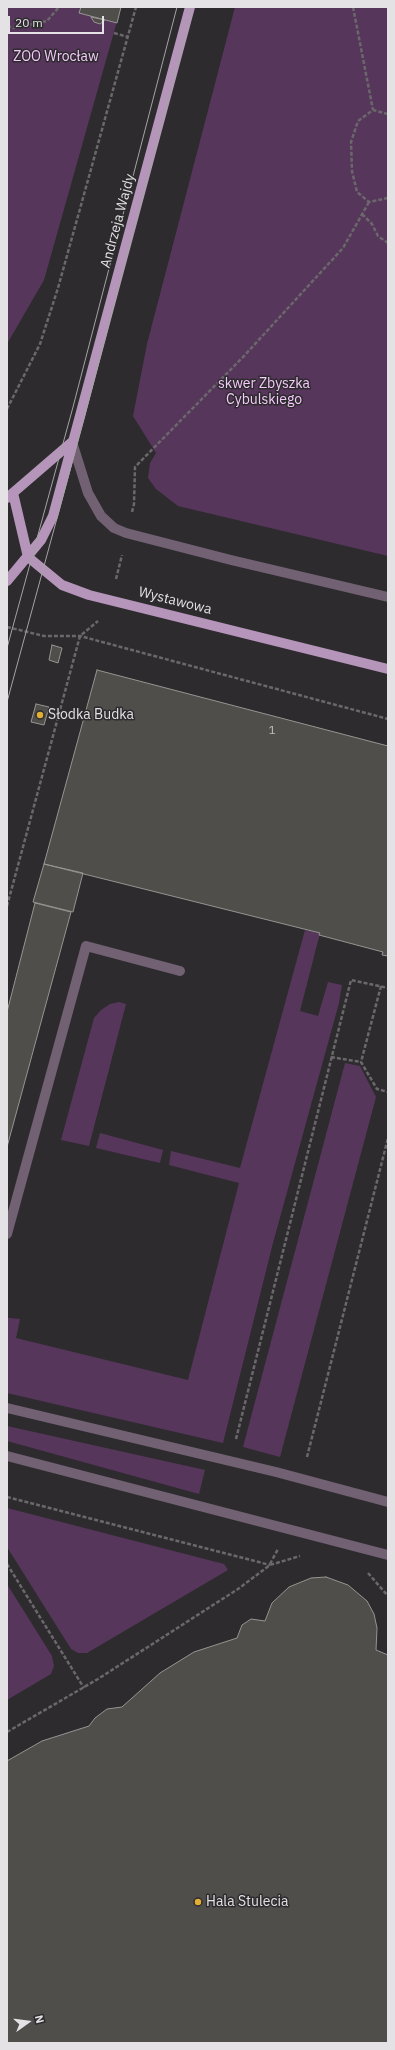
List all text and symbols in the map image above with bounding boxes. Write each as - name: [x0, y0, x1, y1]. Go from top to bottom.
- scale bar: [10, 8, 106, 34]
- text: 20 m: [15, 15, 43, 30]
- park label: ZOO Wrocław: [13, 49, 99, 65]
- street label: Andrzeja Wajdy: [97, 172, 139, 270]
- park label: skwer Zbyszka Cybulskiego: [218, 376, 310, 408]
- street label: Wystawowa: [137, 584, 213, 618]
- place label: Słodka Budka: [48, 707, 134, 723]
- marker: Słodka Budka: [35, 710, 45, 720]
- house number: 1: [268, 724, 276, 738]
- place label: Hala Stulecia: [206, 1894, 288, 1910]
- marker: Hala Stulecia: [193, 1897, 203, 1907]
- north arrow: [8, 2002, 48, 2042]
- text: N: [32, 2014, 47, 2025]

